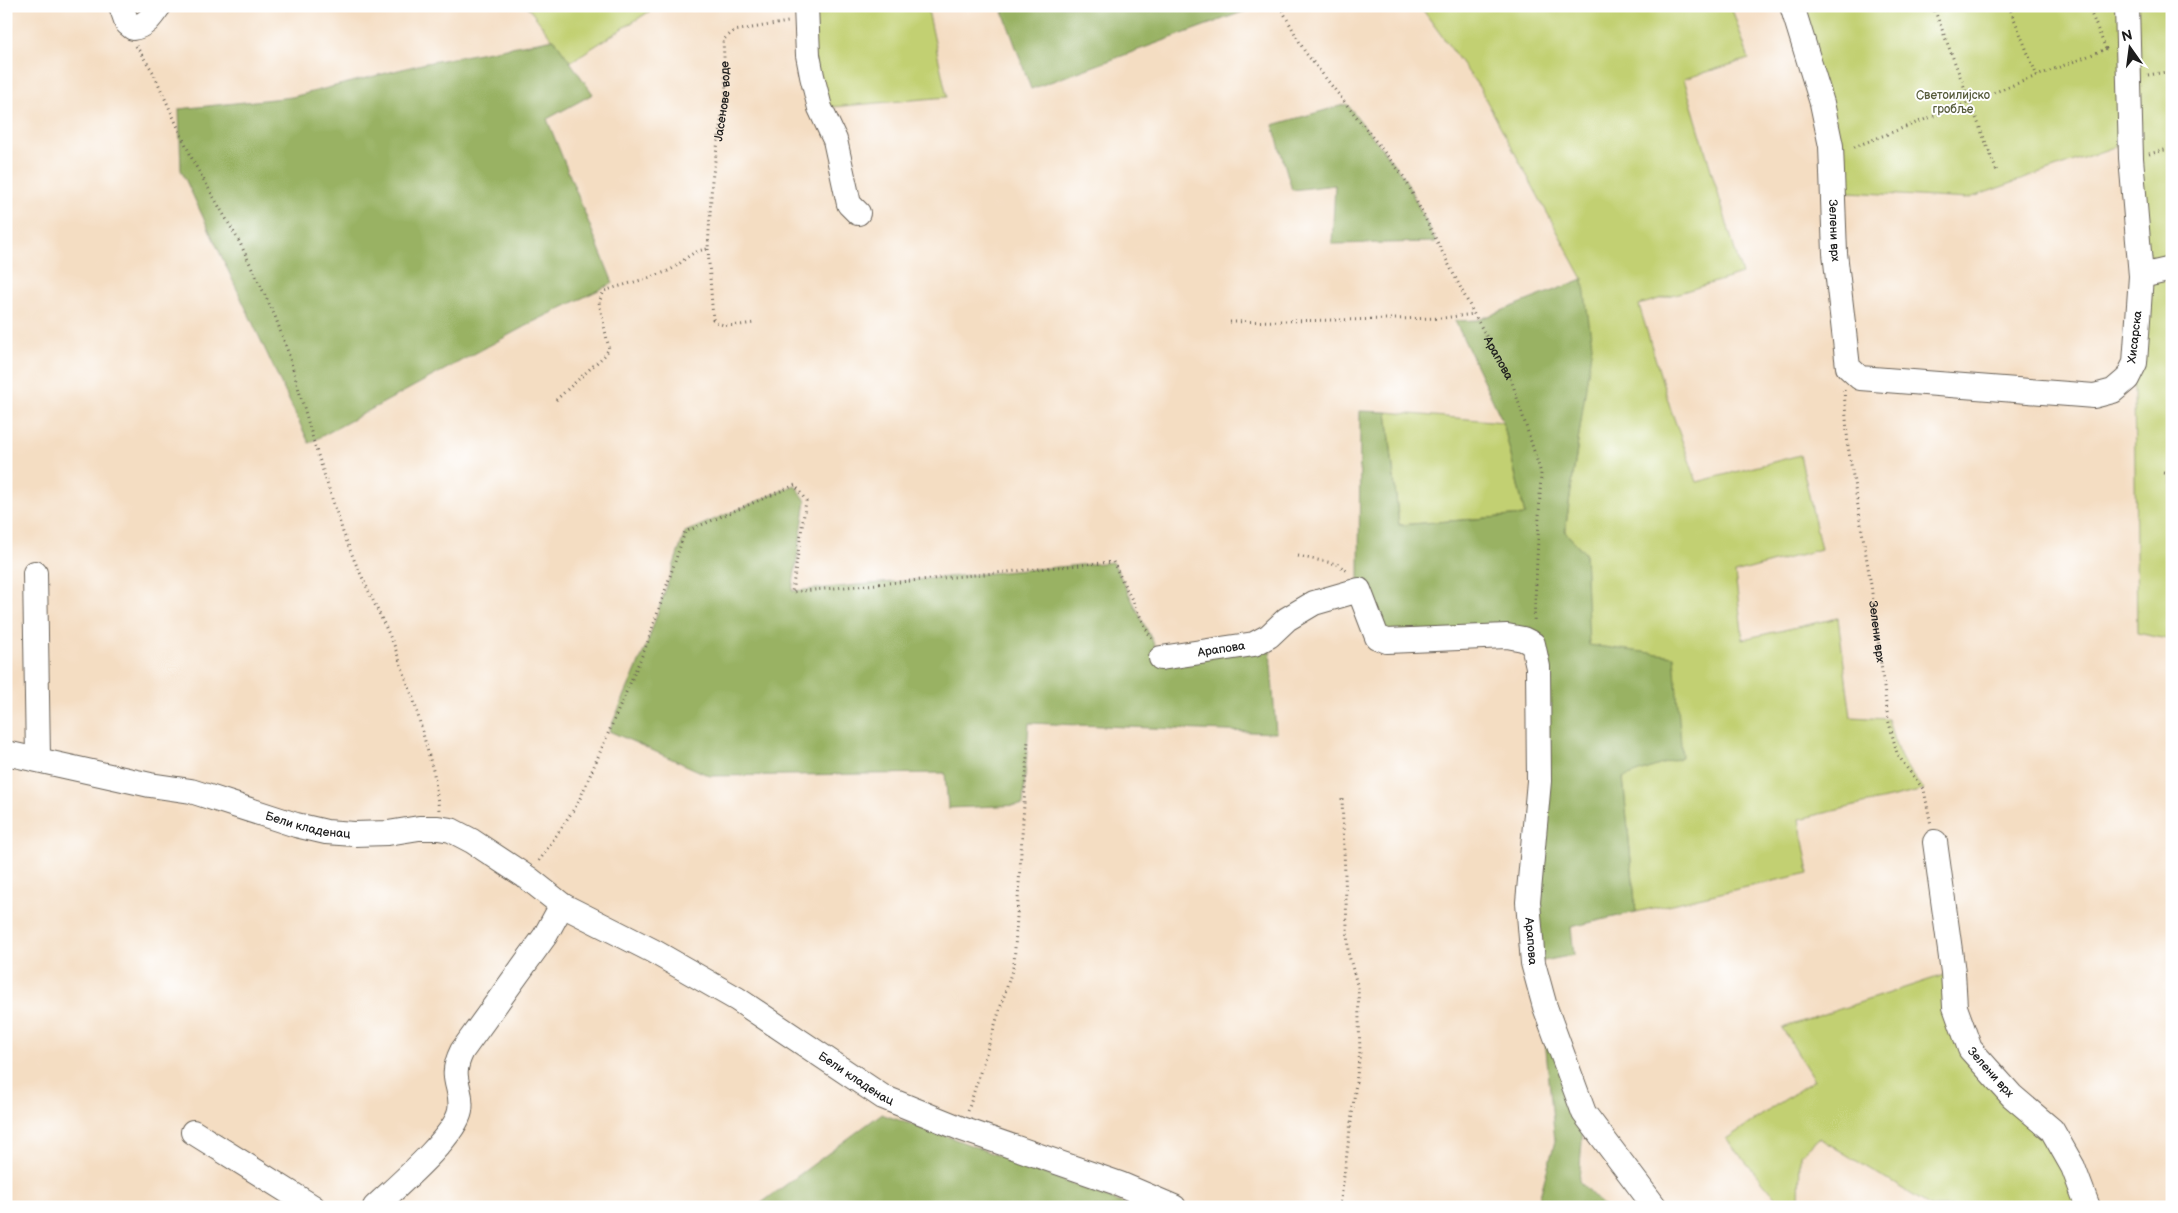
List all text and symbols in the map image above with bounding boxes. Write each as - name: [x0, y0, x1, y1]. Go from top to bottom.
- north arrow: [2106, 22, 2156, 72]
- text: N: [2120, 26, 2134, 45]
- street label: Јасенове воде: [711, 60, 734, 142]
- park label: Светоилијско гробље: [1916, 88, 1990, 117]
- street label: Зелени врх: [1825, 199, 1843, 263]
- street label: Хисарска: [2124, 310, 2146, 364]
- street label: Арапова: [1480, 333, 1517, 382]
- street label: Зелени врх: [1866, 600, 1888, 664]
- street label: Арапова: [1196, 638, 1246, 660]
- street label: Бели кладенац: [263, 808, 351, 841]
- street label: Арапова: [1522, 916, 1541, 966]
- street label: Зелени врх: [1964, 1044, 2017, 1101]
- street label: Бели кладенац: [816, 1048, 896, 1108]

